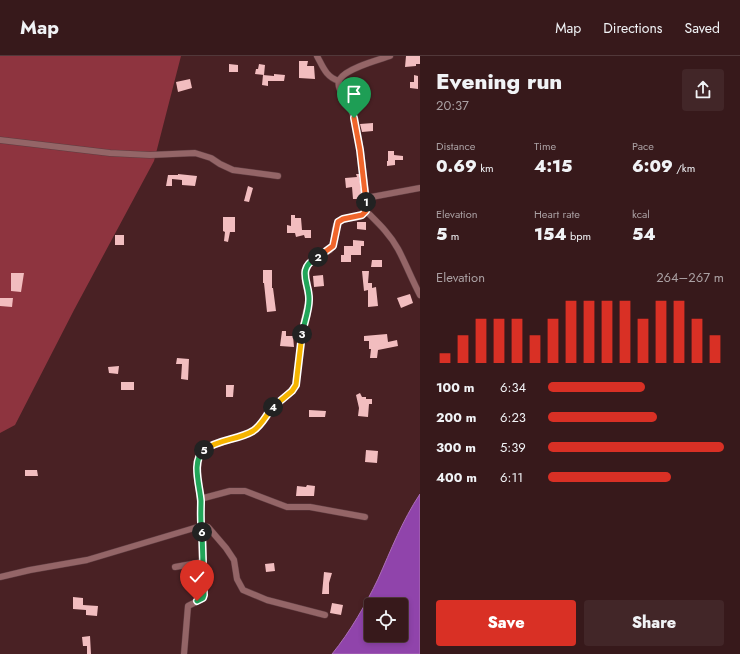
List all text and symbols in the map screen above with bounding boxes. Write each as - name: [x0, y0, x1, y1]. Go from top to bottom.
- text: Map: [20, 14, 59, 41]
- text: Map: [555, 18, 581, 38]
- text: Directions: [603, 18, 663, 38]
- text: Saved: [685, 18, 720, 38]
- text: Evening run: [436, 65, 562, 97]
- button: share: [682, 69, 724, 111]
- pin: [337, 77, 371, 118]
- icon: arrive: [343, 83, 365, 105]
- text: 20:37: [436, 96, 469, 115]
- text: Distance: [436, 138, 475, 154]
- text: Time: [534, 138, 556, 154]
- text: Pace: [632, 138, 654, 154]
- text: 0.69: [436, 154, 477, 178]
- text: 4:15: [534, 154, 572, 178]
- text: 6:09: [632, 154, 673, 178]
- text: km: [477, 160, 494, 176]
- text: /km: [673, 160, 695, 176]
- pin: 1: [356, 192, 376, 212]
- text: 1: [363, 194, 369, 210]
- text: Elevation: [436, 206, 478, 222]
- text: Heart rate: [534, 206, 580, 222]
- text: kcal: [632, 206, 650, 222]
- text: 5: [436, 222, 447, 246]
- text: 154: [534, 222, 567, 246]
- text: 54: [632, 222, 656, 246]
- text: m: [447, 228, 459, 244]
- text: bpm: [567, 228, 591, 244]
- pin: 2: [308, 247, 328, 267]
- text: 2: [314, 249, 322, 265]
- text: Elevation: [436, 268, 485, 287]
- text: 264–267 m: [656, 268, 724, 287]
- pin: 3: [292, 324, 312, 344]
- text: 3: [299, 326, 305, 342]
- text: 100 m: [436, 378, 474, 397]
- text: 6:34: [500, 378, 526, 397]
- pin: 4: [263, 397, 283, 417]
- text: 4: [269, 399, 277, 415]
- text: 200 m: [436, 408, 476, 427]
- text: 6:23: [500, 408, 526, 427]
- text: 300 m: [436, 438, 476, 457]
- text: 5:39: [500, 438, 526, 457]
- pin: 5: [194, 440, 214, 460]
- text: 5: [200, 442, 208, 458]
- text: 400 m: [436, 468, 477, 487]
- text: 6:11: [500, 468, 523, 487]
- pin: 6: [192, 522, 212, 542]
- text: 6: [198, 524, 206, 540]
- pin: [180, 560, 214, 601]
- icon: check: [186, 566, 208, 588]
- map controls: [364, 598, 408, 642]
- button: locate: [364, 598, 408, 642]
- button: Save: [436, 600, 576, 646]
- button: Share: [584, 600, 724, 646]

